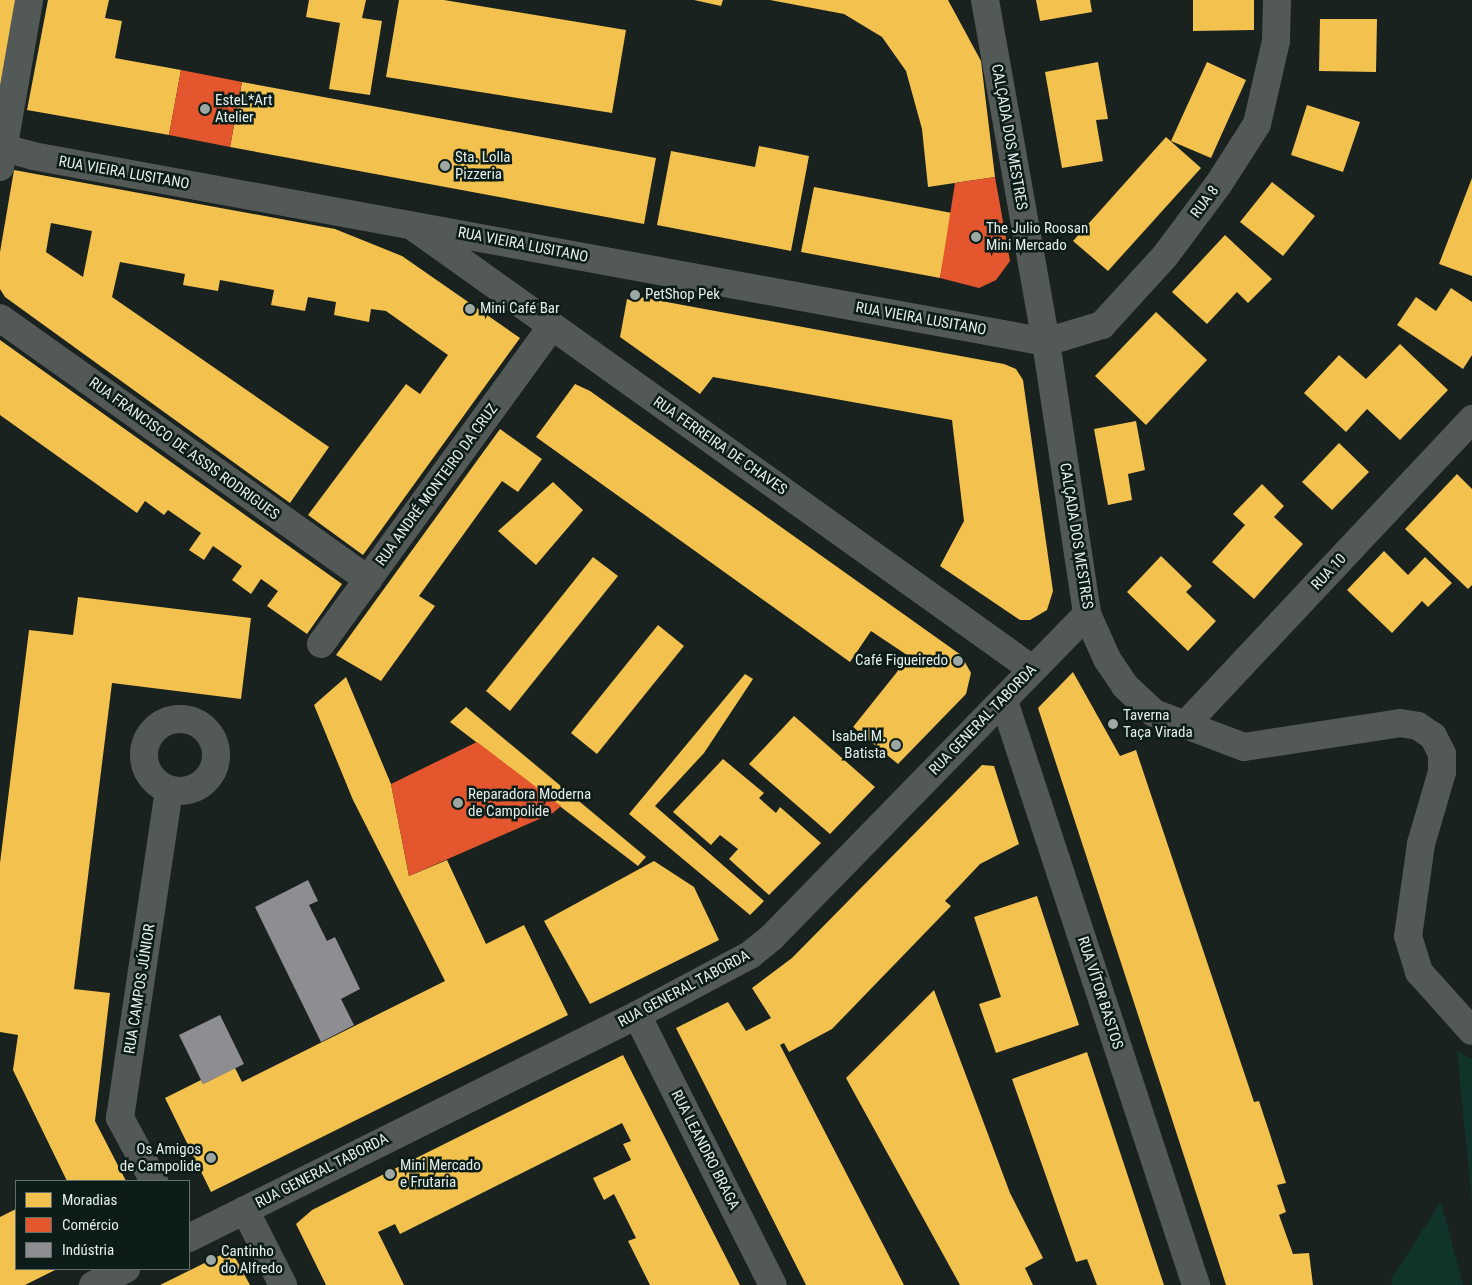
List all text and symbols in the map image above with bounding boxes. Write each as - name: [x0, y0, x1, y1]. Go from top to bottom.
- street label: CALÇADA DOS MESTRES: [987, 63, 1031, 211]
- place label: EsteL*Art Atelier: [215, 91, 272, 126]
- marker: EsteL*Art Atelier: [199, 103, 211, 115]
- place label: Sta. Lolla Pizzeria: [455, 148, 511, 183]
- street label: RUA VIEIRA LUSITANO: [57, 153, 191, 193]
- marker: Sta. Lolla Pizzeria: [439, 160, 451, 172]
- street label: RUA 8: [1187, 182, 1223, 222]
- place label: The Julio Roosan Mini Mercado: [986, 219, 1088, 254]
- street label: RUA VIEIRA LUSITANO: [456, 224, 590, 266]
- marker: The Julio Roosan Mini Mercado: [970, 231, 982, 243]
- place label: PetShop Pek: [645, 286, 720, 304]
- marker: PetShop Pek: [629, 289, 641, 301]
- street label: RUA VIEIRA LUSITANO: [854, 299, 988, 339]
- place label: Mini Café Bar: [480, 300, 560, 318]
- marker: Mini Café Bar: [464, 303, 476, 315]
- street label: RUA FRANCISCO DE ASSIS RODRIGUES: [85, 374, 283, 524]
- street label: RUA FERREIRA DE CHAVES: [650, 393, 790, 499]
- street label: RUA ANDRÉ MONTEIRO DA CRUZ: [372, 401, 502, 569]
- street label: CALÇADA DOS MESTRES: [1056, 462, 1096, 610]
- street label: RUA 10: [1308, 550, 1350, 594]
- place label: Café Figueiredo: [855, 652, 948, 670]
- marker: Café Figueiredo: [952, 655, 964, 667]
- street label: RUA GENERAL TABORDA: [926, 661, 1040, 779]
- place label: Taverna Taça Virada: [1123, 706, 1193, 741]
- marker: Taverna Taça Virada: [1107, 718, 1119, 730]
- place label: Isabel M. Batista: [832, 727, 886, 762]
- marker: Isabel M. Batista: [890, 739, 902, 751]
- place label: Reparadora Moderna de Campolide: [468, 785, 591, 820]
- marker: Reparadora Moderna de Campolide: [452, 797, 464, 809]
- street label: RUA CAMPOS JÚNIOR: [121, 923, 159, 1055]
- street label: RUA VÍTOR BASTOS: [1073, 934, 1127, 1052]
- street label: RUA GENERAL TABORDA: [615, 947, 753, 1031]
- street label: RUA LEANDRO BRAGA: [667, 1087, 743, 1213]
- street label: RUA GENERAL TABORDA: [253, 1130, 391, 1212]
- place label: Os Amigos de Campolide: [120, 1140, 201, 1175]
- marker: Os Amigos de Campolide: [205, 1152, 217, 1164]
- place label: Mini Mercado e Frutaria: [400, 1156, 481, 1191]
- marker: Mini Mercado e Frutaria: [384, 1168, 396, 1180]
- legend: [15, 1180, 190, 1270]
- text: Moradias: [62, 1191, 117, 1209]
- text: Comércio: [62, 1216, 119, 1234]
- text: Indústria: [62, 1241, 114, 1259]
- place label: Cantinho do Alfredo: [221, 1242, 283, 1277]
- marker: Cantinho do Alfredo: [205, 1254, 217, 1266]

